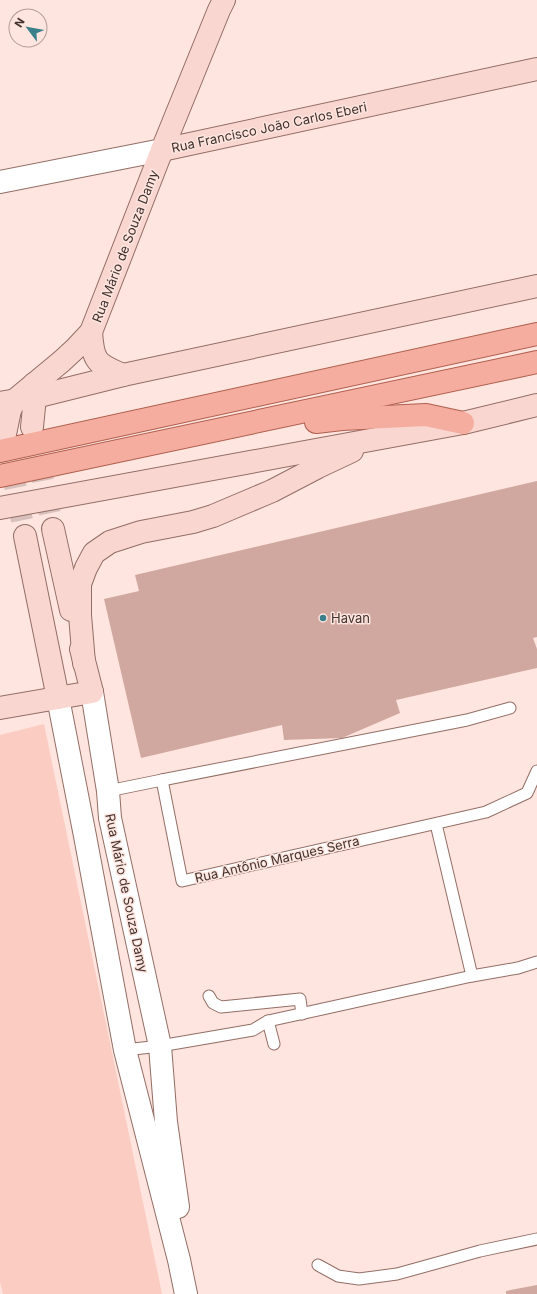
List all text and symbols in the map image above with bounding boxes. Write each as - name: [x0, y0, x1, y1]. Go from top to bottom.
- north arrow: [8, 8, 48, 48]
- text: N: [11, 15, 28, 30]
- street label: Rua Francisco João Carlos Eberi: [170, 98, 368, 156]
- street label: Rua Mário de Souza Damy: [88, 167, 162, 325]
- place label: Havan: [331, 610, 370, 626]
- marker: Havan: [318, 613, 328, 623]
- street label: Rua Mário de Souza Damy: [102, 812, 152, 974]
- street label: Rua Antônio Marques Serra: [193, 832, 361, 886]

